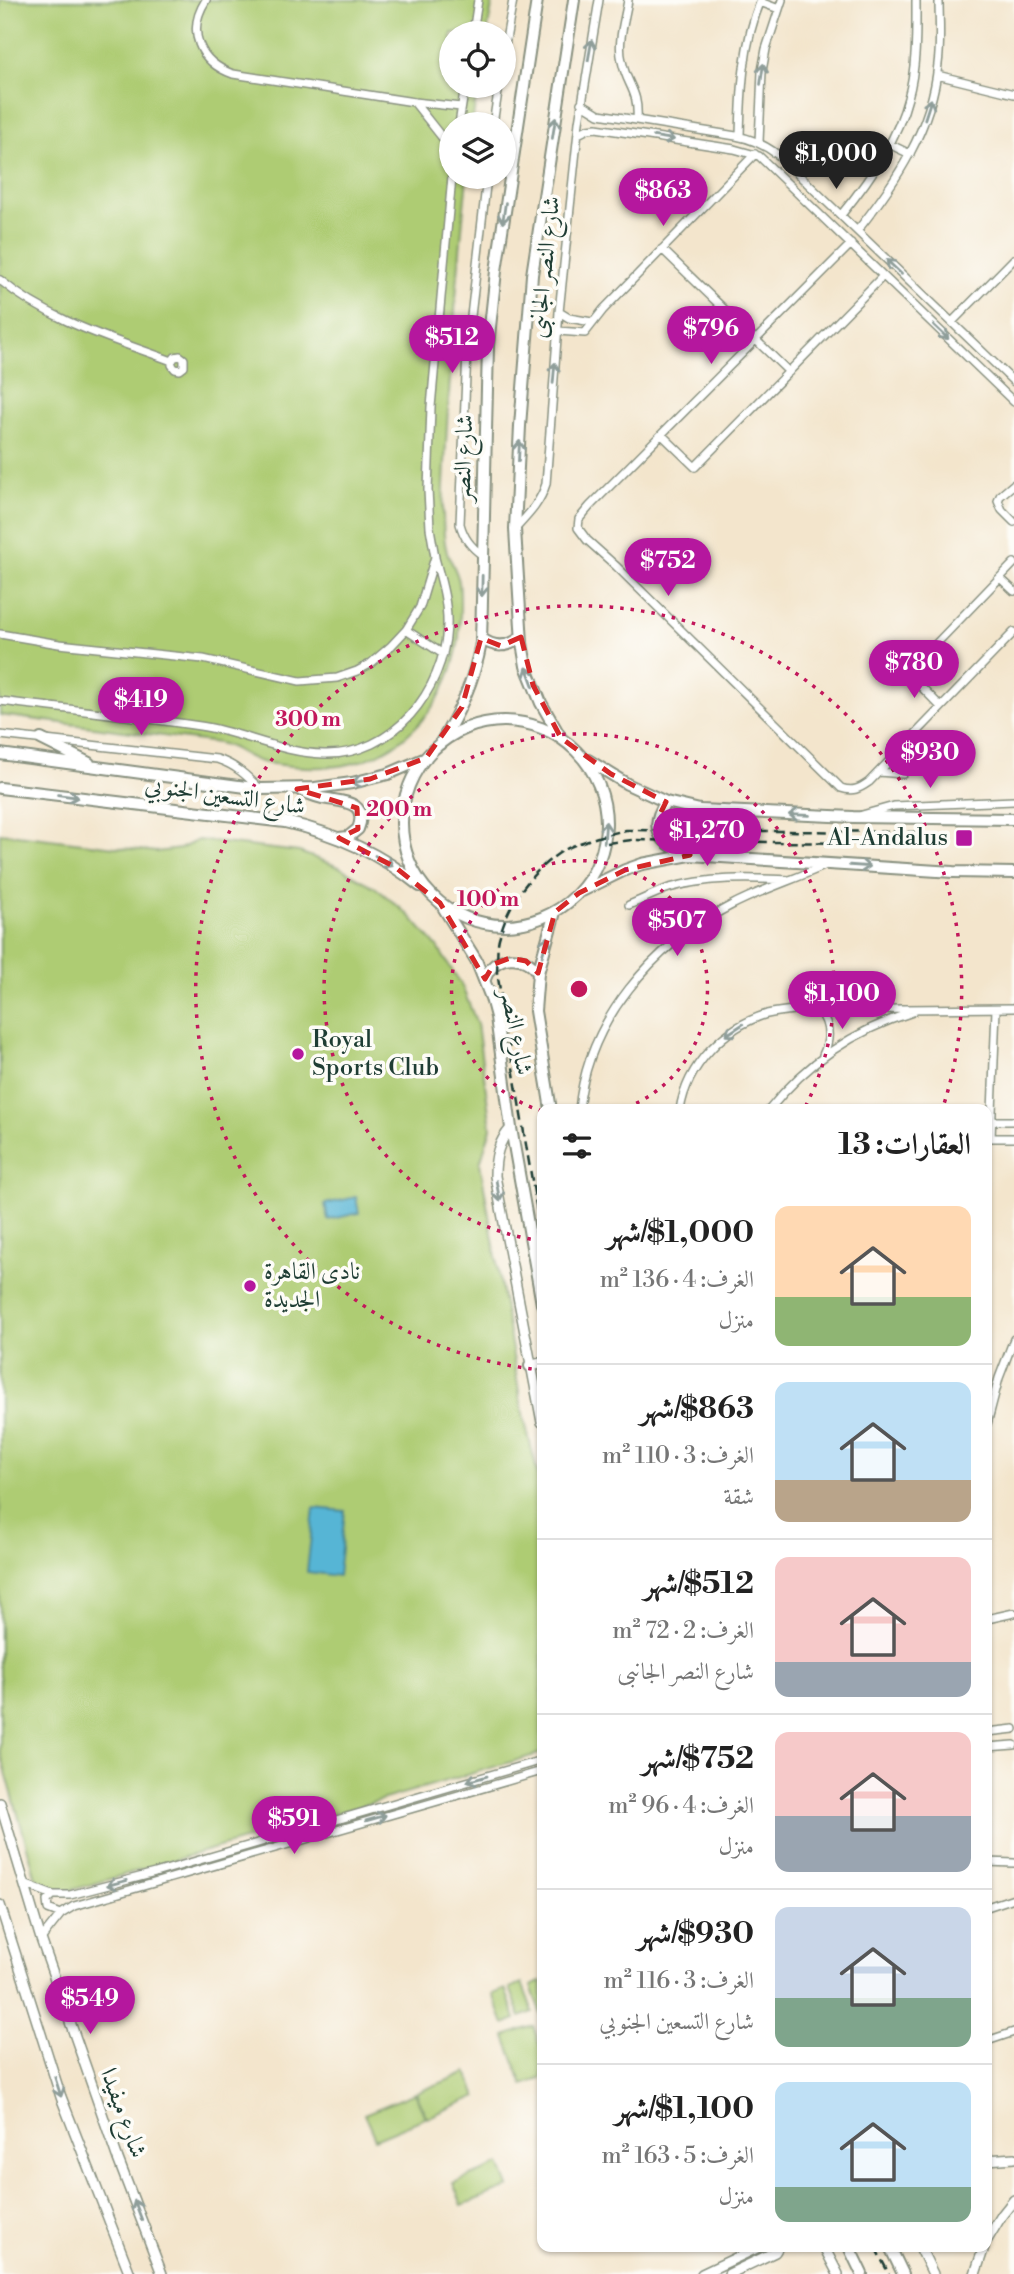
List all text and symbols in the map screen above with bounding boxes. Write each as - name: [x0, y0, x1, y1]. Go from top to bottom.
- map controls: [439, 21, 516, 189]
- button: locate: [439, 21, 516, 98]
- one-way arrow: [584, 39, 597, 62]
- one-way arrow: [756, 63, 769, 86]
- one-way arrow: [923, 99, 935, 121]
- button: layers: [439, 112, 516, 189]
- one-way arrow: [548, 117, 561, 140]
- one-way arrow: [652, 132, 675, 145]
- pin: $1,000: [779, 132, 893, 191]
- text: $1,000: [795, 140, 877, 168]
- pin: $863: [622, 168, 704, 228]
- text: $863: [635, 177, 691, 205]
- street label: شارع النصر الجانبى: [523, 195, 571, 340]
- one-way arrow: [498, 201, 511, 224]
- one-way arrow: [886, 258, 903, 275]
- pin: $796: [670, 306, 752, 366]
- text: $796: [683, 315, 739, 343]
- pin: $512: [411, 316, 493, 375]
- one-way arrow: [932, 323, 949, 340]
- text: $512: [425, 324, 479, 352]
- one-way arrow: [548, 362, 561, 385]
- street label: شارع النصر: [447, 414, 485, 505]
- one-way arrow: [512, 440, 525, 463]
- pin: $752: [627, 538, 709, 598]
- text: $752: [640, 547, 696, 575]
- one-way arrow: [475, 574, 489, 597]
- pin: $780: [873, 640, 955, 700]
- text: $780: [885, 649, 943, 677]
- one-way arrow: [523, 667, 535, 689]
- pin: $419: [100, 678, 182, 737]
- text: $419: [114, 686, 168, 714]
- text: 300 m: [275, 707, 341, 733]
- pin: $930: [889, 730, 971, 790]
- text: $930: [901, 739, 959, 767]
- street label: شارع التسعين الجنوبي: [142, 770, 307, 826]
- one-way arrow: [351, 774, 374, 788]
- one-way arrow: [56, 790, 79, 803]
- text: 200 m: [366, 797, 432, 823]
- pin: $1,270: [650, 808, 764, 868]
- one-way arrow: [788, 809, 811, 822]
- text: $1,270: [669, 817, 745, 845]
- one-way arrow: [599, 821, 612, 844]
- place label: Al-Andalus: [826, 823, 948, 853]
- marker: Al-Andalus: [954, 828, 974, 848]
- one-way arrow: [373, 854, 393, 868]
- one-way arrow: [848, 859, 871, 872]
- text: 100 m: [457, 887, 519, 913]
- pin: $507: [636, 898, 718, 958]
- text: $507: [648, 907, 706, 935]
- one-way arrow: [540, 935, 553, 957]
- pin: $1,100: [785, 972, 899, 1031]
- centre of rings: [567, 977, 591, 1001]
- text: $1,100: [804, 980, 880, 1008]
- street label: شارع النصر: [488, 983, 539, 1079]
- one-way arrow: [725, 1023, 744, 1038]
- place label: Royal Sports Club: [312, 1025, 439, 1083]
- marker: Royal Sports Club: [290, 1046, 306, 1062]
- text: العقارات: 13: [838, 1126, 971, 1164]
- icon: filters: [558, 1127, 596, 1165]
- one-way arrow: [491, 1179, 505, 1202]
- text: $1,000/شهر: [607, 1214, 754, 1252]
- icon: home: [831, 1234, 915, 1318]
- place label: نادى القاهرة الجديدة: [264, 1257, 360, 1315]
- text: الغرف: 4 · 136 m²: [600, 1266, 754, 1294]
- marker: نادى القاهرة الجديدة: [242, 1278, 258, 1294]
- text: منزل: [719, 1307, 754, 1335]
- text: $863/شهر: [640, 1390, 754, 1428]
- icon: home: [831, 1410, 915, 1494]
- text: الغرف: 3 · 110 m²: [602, 1442, 754, 1470]
- text: شقة: [724, 1483, 754, 1511]
- text: $512/شهر: [644, 1565, 754, 1603]
- icon: home: [831, 1585, 915, 1669]
- text: الغرف: 2 · 72 m²: [612, 1617, 754, 1645]
- text: شارع النصر الجانبى: [617, 1658, 754, 1686]
- text: $752/شهر: [642, 1740, 754, 1778]
- icon: home: [831, 1760, 915, 1844]
- one-way arrow: [466, 1773, 488, 1786]
- text: الغرف: 4 · 96 m²: [608, 1792, 754, 1820]
- pin: $591: [253, 1797, 335, 1856]
- text: $591: [268, 1805, 320, 1833]
- one-way arrow: [365, 1811, 387, 1824]
- text: منزل: [719, 1833, 754, 1861]
- one-way arrow: [106, 1877, 129, 1890]
- text: $930/شهر: [637, 1915, 754, 1953]
- icon: home: [831, 1935, 915, 2019]
- text: الغرف: 3 · 116 m²: [603, 1967, 754, 1995]
- pin: $549: [49, 1976, 131, 2036]
- text: $549: [61, 1985, 119, 2013]
- text: شارع التسعين الجنوبي: [599, 2008, 754, 2036]
- street label: شارع ميفيدا: [89, 2064, 153, 2163]
- one-way arrow: [53, 2075, 65, 2097]
- text: $1,100/شهر: [615, 2090, 754, 2128]
- icon: home: [831, 2110, 915, 2194]
- text: الغرف: 5 · 163 m²: [601, 2142, 754, 2170]
- text: منزل: [719, 2183, 754, 2211]
- one-way arrow: [131, 2200, 143, 2222]

